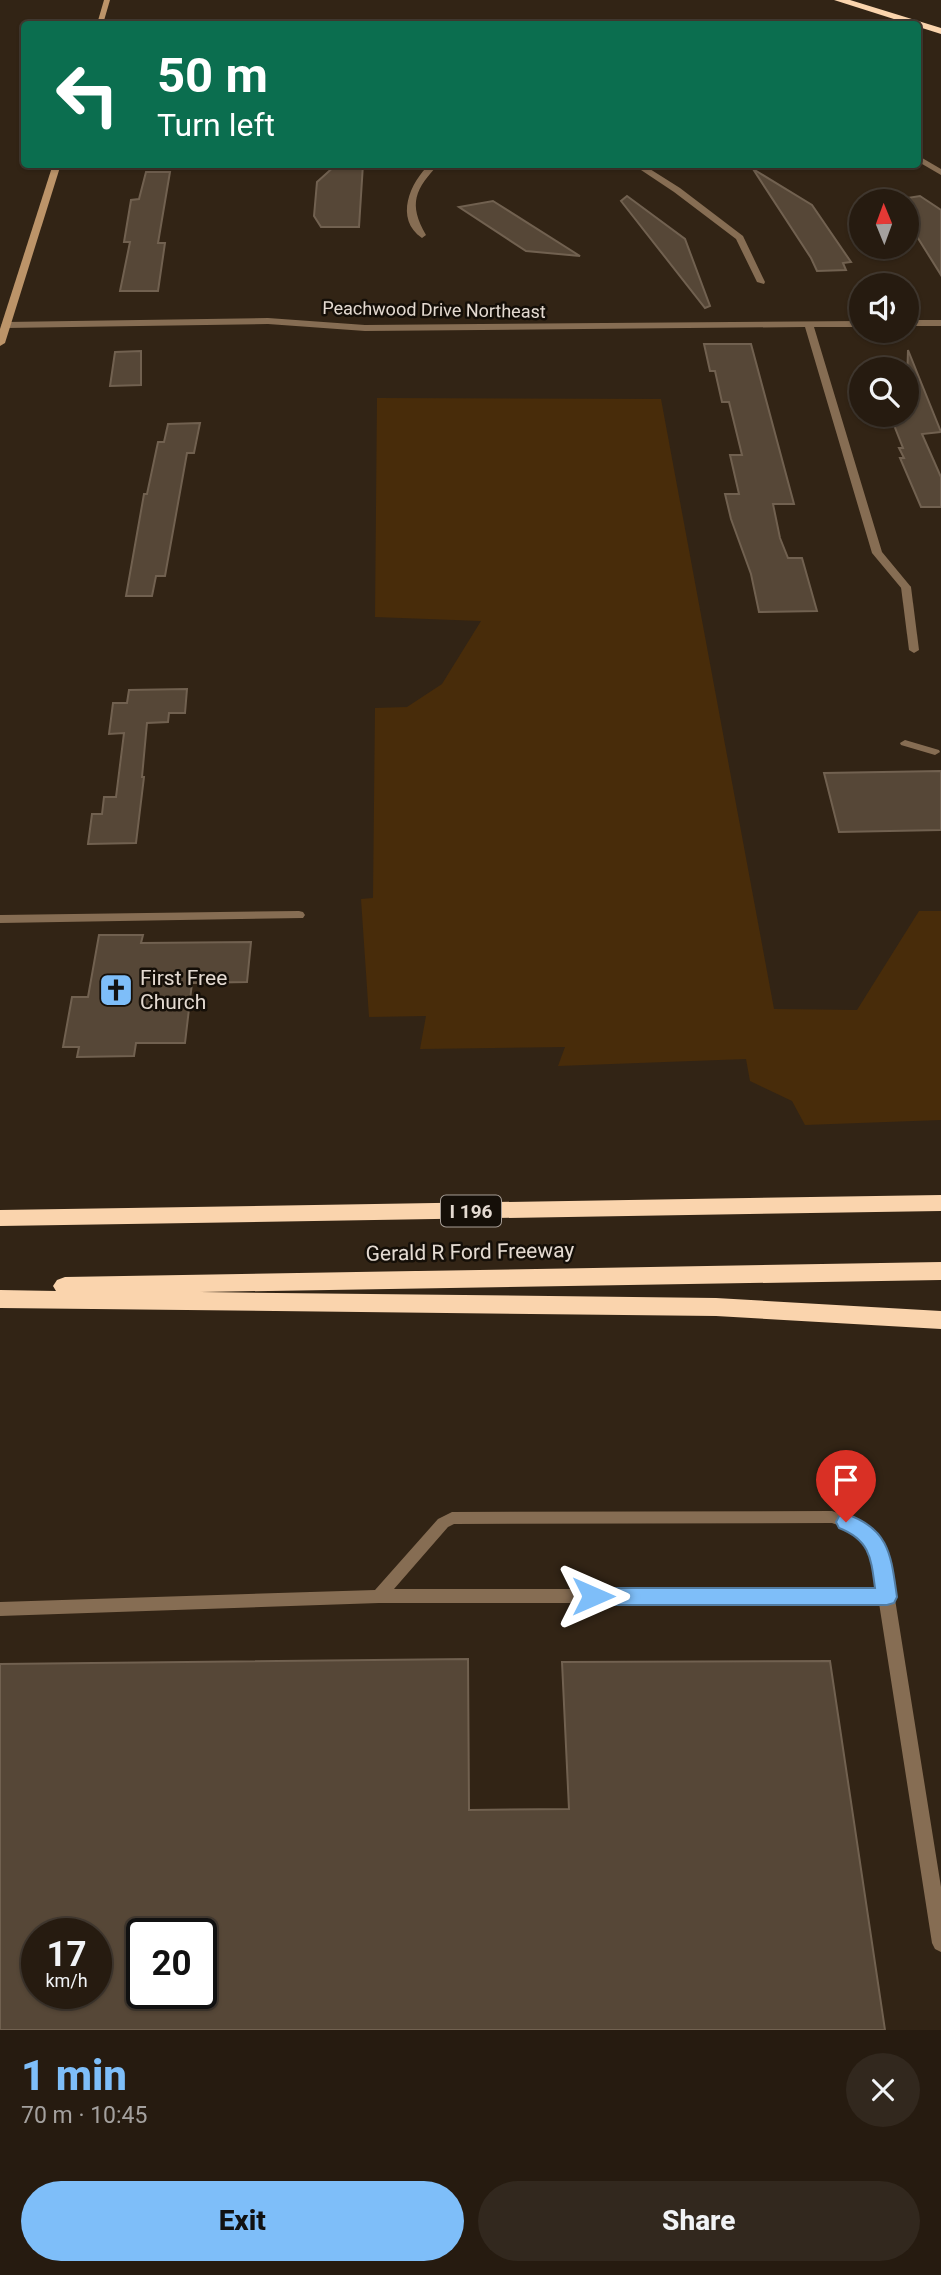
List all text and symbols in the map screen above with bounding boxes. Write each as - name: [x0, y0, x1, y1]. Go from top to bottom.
- text: 50 m: [157, 47, 268, 104]
- icon: left: [42, 49, 133, 140]
- text: Turn left: [157, 106, 275, 144]
- north arrow: [849, 189, 919, 259]
- map controls: [849, 189, 919, 427]
- button: sound: [849, 273, 919, 343]
- street label: Peachwood Drive Northeast: [322, 297, 546, 322]
- button: search: [849, 357, 919, 427]
- place label: First Free Church: [140, 966, 227, 1014]
- church icon: First Free Church: [97, 971, 135, 1009]
- road number: I 196: [441, 1196, 501, 1226]
- street label: Gerald R Ford Freeway: [365, 1238, 575, 1266]
- pin: [816, 1450, 876, 1522]
- icon: arrive: [827, 1461, 865, 1499]
- position arrow: [556, 1559, 630, 1633]
- speed limit sign: 20: [126, 1918, 217, 2009]
- text: 17: [46, 1934, 87, 1975]
- text: km/h: [45, 1970, 88, 1991]
- text: 1 min: [21, 2051, 127, 2100]
- button: close: [846, 2053, 920, 2127]
- text: 70 m · 10:45: [21, 2102, 147, 2129]
- button: Exit: [21, 2181, 464, 2261]
- button: Share: [478, 2181, 920, 2261]

